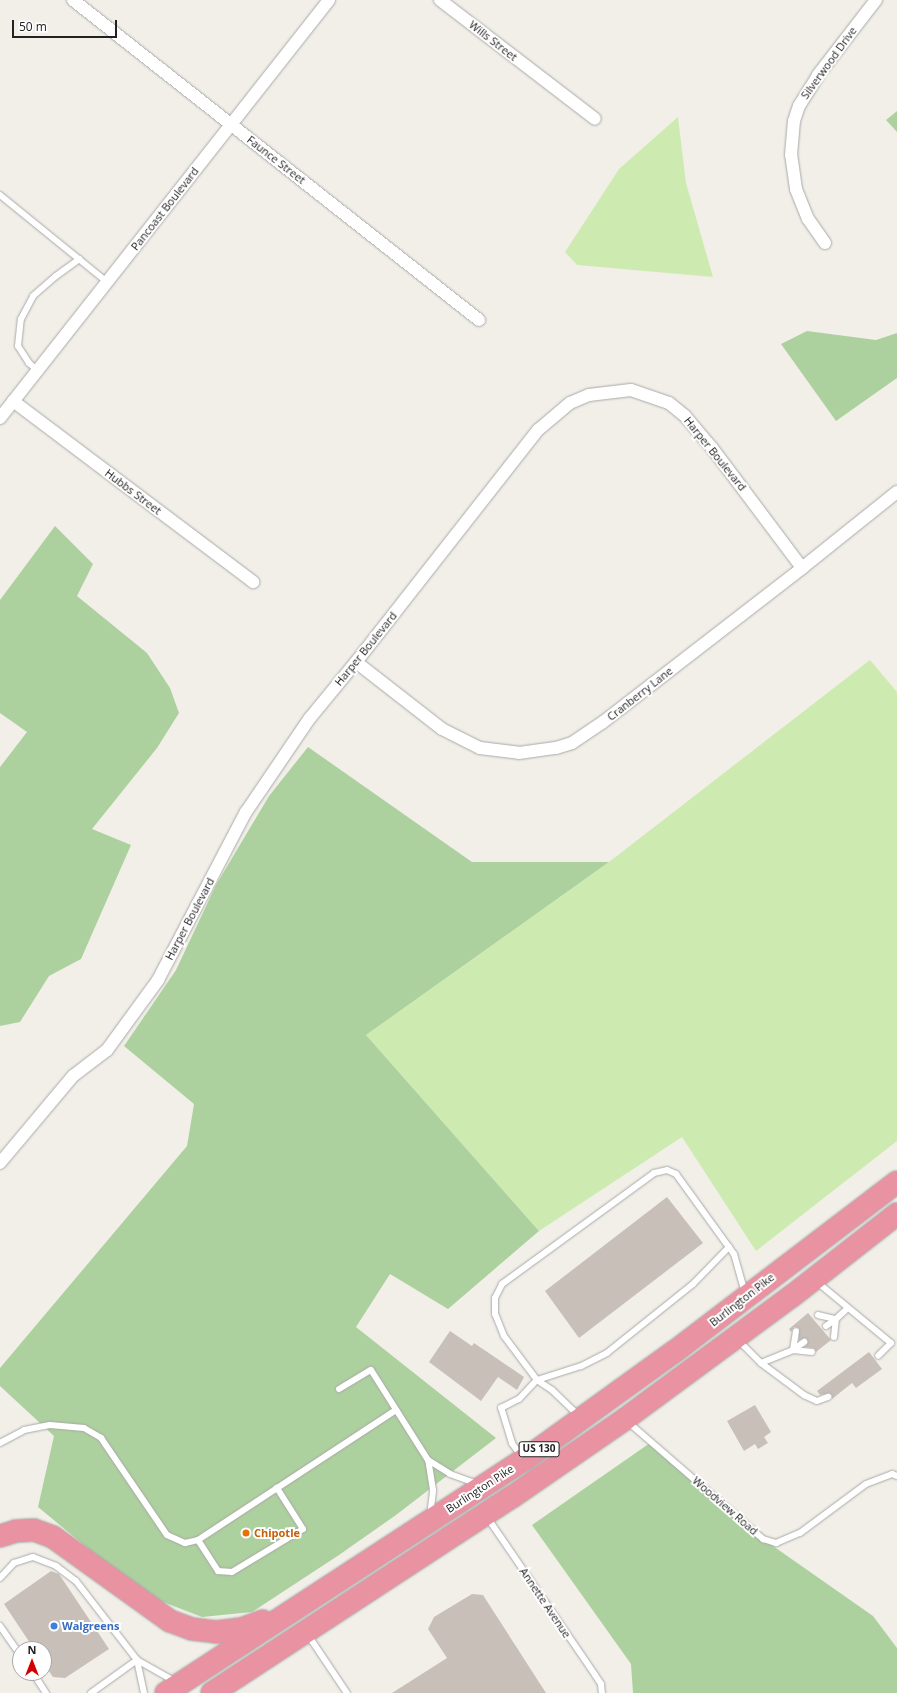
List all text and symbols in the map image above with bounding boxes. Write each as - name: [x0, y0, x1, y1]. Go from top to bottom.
- scale bar: [14, 12, 119, 38]
- text: 50 m: [19, 18, 47, 35]
- street label: Wills Street: [466, 18, 520, 64]
- street label: Silverwood Drive: [798, 24, 860, 102]
- street label: Faunce Street: [244, 133, 308, 187]
- street label: Pancoast Boulevard: [128, 165, 202, 253]
- street label: Harper Boulevard: [681, 414, 749, 494]
- street label: Hubbs Street: [102, 467, 164, 517]
- street label: Harper Boulevard: [332, 609, 400, 689]
- street label: Cranberry Lane: [605, 664, 675, 724]
- street label: Harper Boulevard: [163, 876, 217, 962]
- street label: Burlington Pike: [707, 1271, 777, 1329]
- road number: US 130: [518, 1441, 560, 1457]
- street label: Burlington Pike: [444, 1462, 516, 1516]
- street label: Woodview Road: [690, 1474, 760, 1538]
- place label: Chipotle: [254, 1526, 300, 1540]
- marker: Chipotle: [241, 1528, 251, 1538]
- street label: Annette Avenue: [517, 1565, 573, 1641]
- place label: Walgreens: [62, 1619, 120, 1633]
- marker: Walgreens: [49, 1621, 59, 1631]
- north arrow: [12, 1641, 52, 1681]
- text: N: [28, 1642, 36, 1657]

